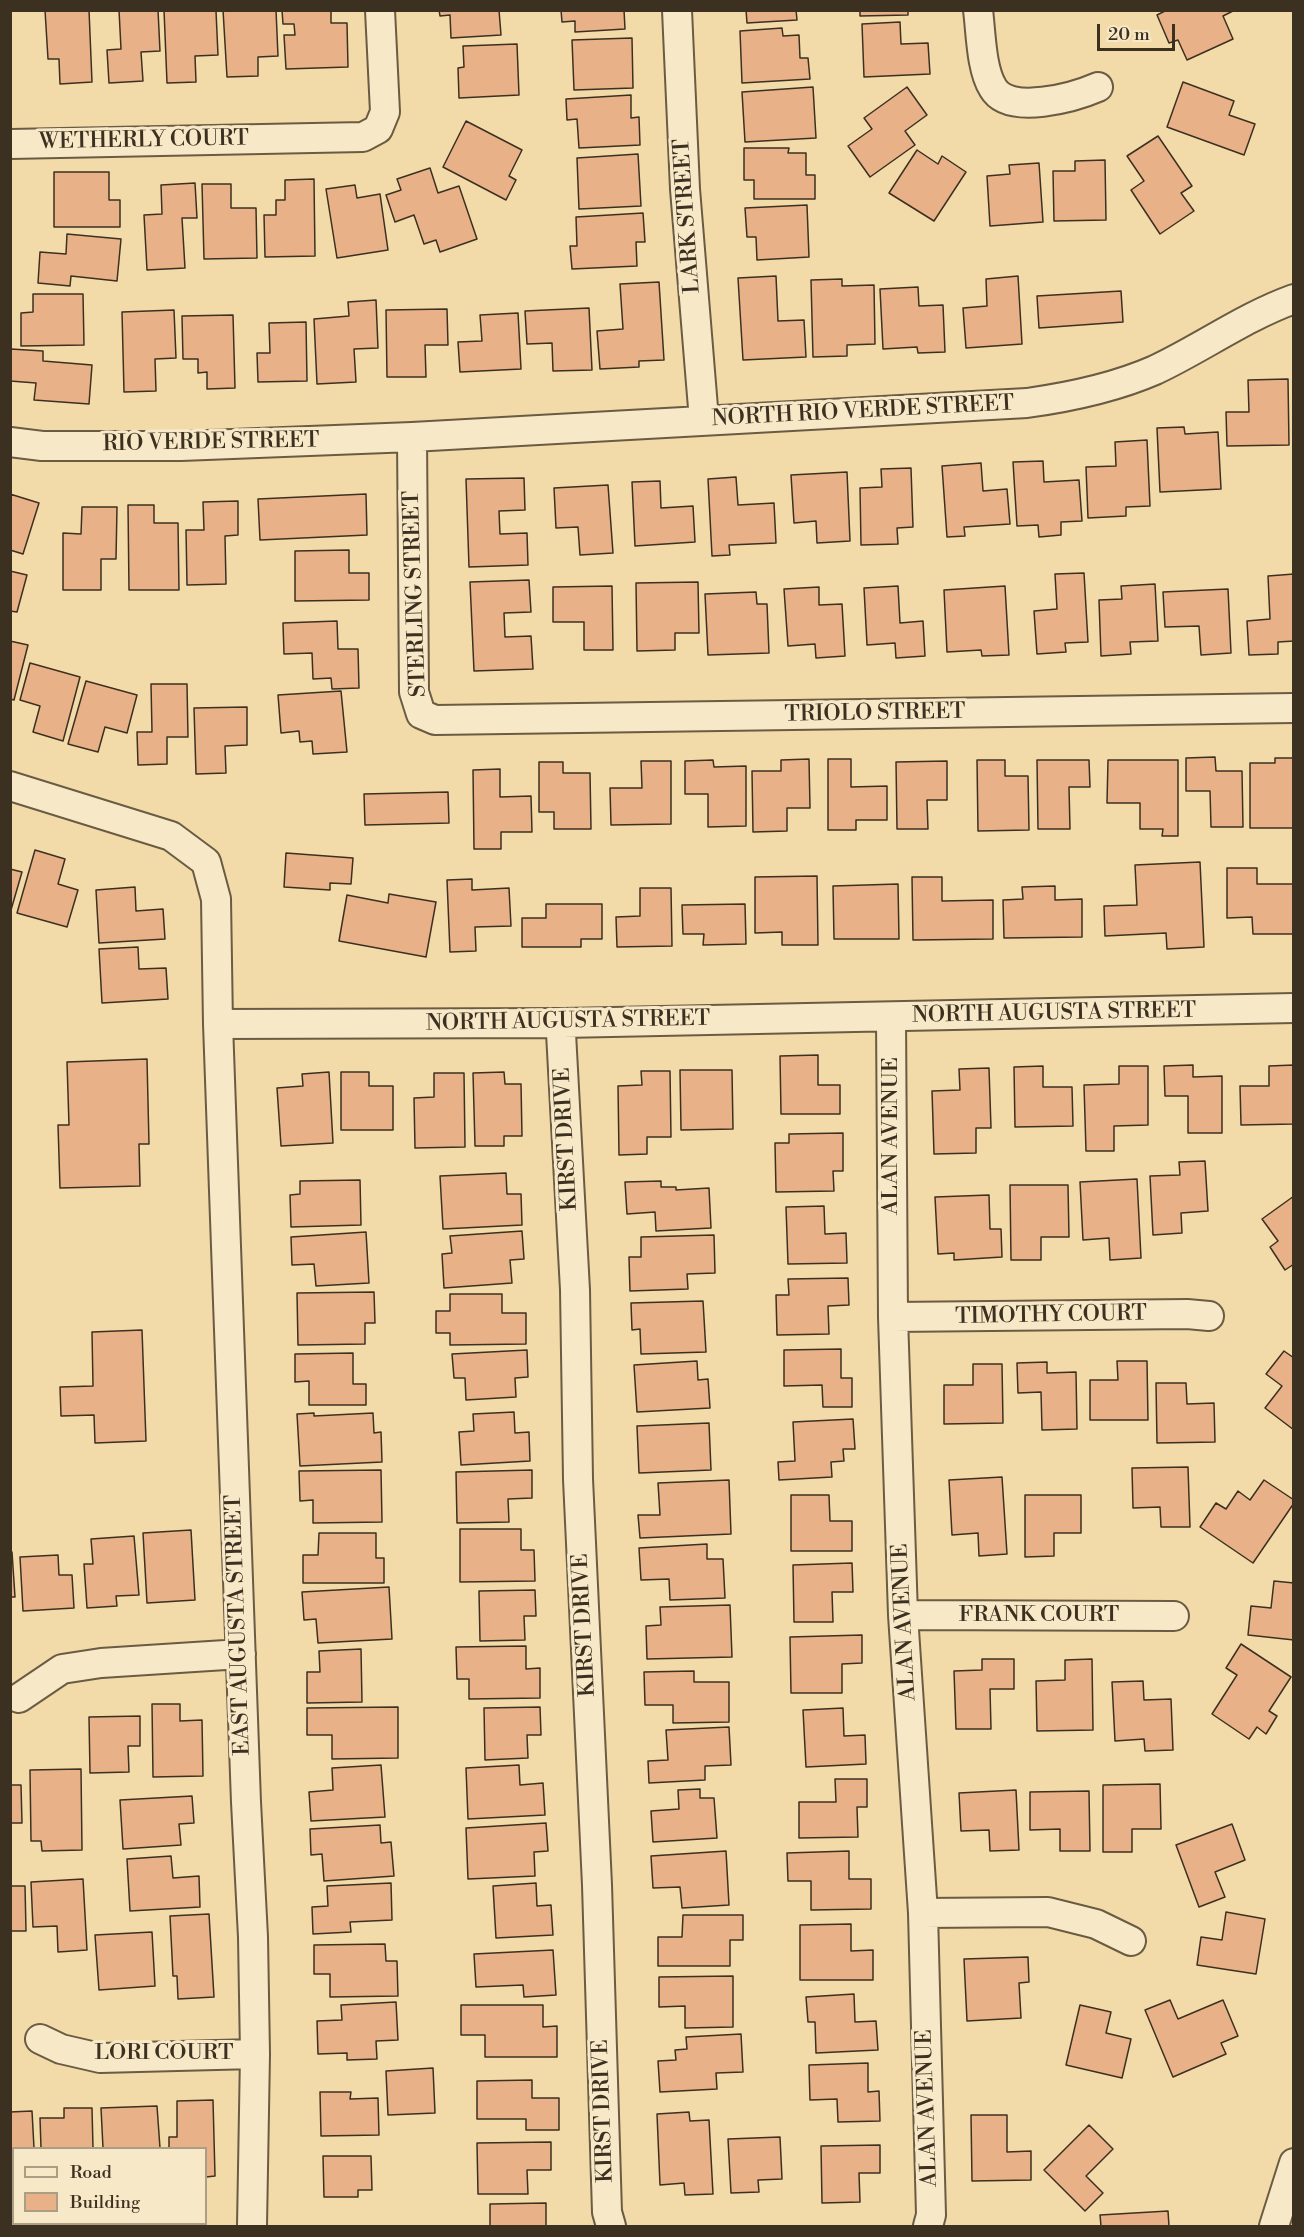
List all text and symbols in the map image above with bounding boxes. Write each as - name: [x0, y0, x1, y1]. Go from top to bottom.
- scale bar: [1100, 12, 1178, 50]
- text: 20 m: [1108, 23, 1150, 46]
- street label: WETHERLY COURT: [39, 126, 249, 156]
- street label: LARK STREET: [669, 138, 707, 294]
- street label: NORTH RIO VERDE STREET: [711, 391, 1015, 433]
- street label: RIO VERDE STREET: [102, 428, 320, 458]
- street label: STERLING STREET: [399, 490, 433, 698]
- street label: TRIOLO STREET: [784, 699, 966, 729]
- street label: NORTH AUGUSTA STREET: [912, 998, 1196, 1030]
- street label: NORTH AUGUSTA STREET: [426, 1006, 710, 1038]
- street label: ALAN AVENUE: [879, 1057, 905, 1215]
- street label: KIRST DRIVE: [550, 1067, 584, 1211]
- street label: TIMOTHY COURT: [955, 1301, 1147, 1331]
- street label: EAST AUGUSTA STREET: [221, 1494, 257, 1756]
- street label: ALAN AVENUE: [888, 1543, 922, 1701]
- street label: KIRST DRIVE: [568, 1553, 602, 1697]
- street label: FRANK COURT: [959, 1603, 1119, 1629]
- street label: ALAN AVENUE: [912, 2029, 944, 2187]
- street label: KIRST DRIVE: [588, 2039, 620, 2183]
- street label: LORI COURT: [95, 2041, 233, 2067]
- legend: [12, 2147, 207, 2225]
- text: Road: [70, 2161, 112, 2184]
- text: Building: [70, 2191, 140, 2214]

